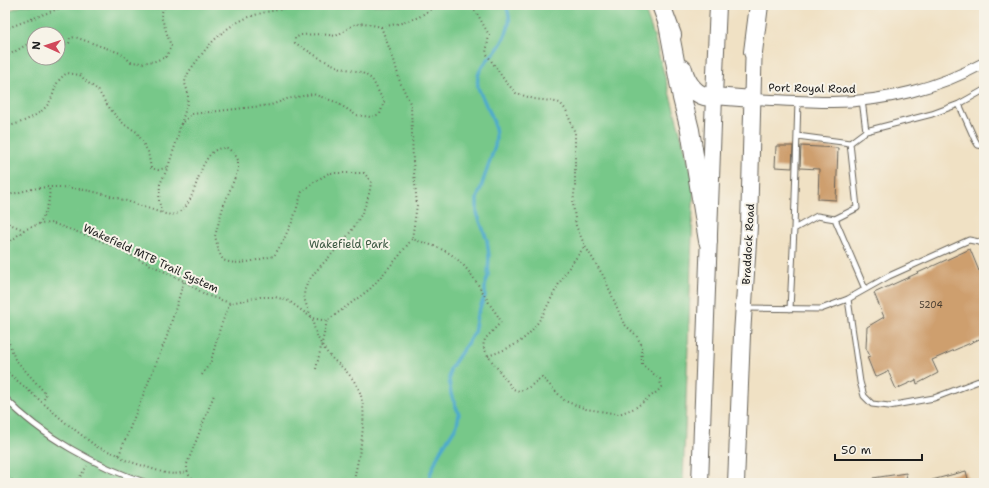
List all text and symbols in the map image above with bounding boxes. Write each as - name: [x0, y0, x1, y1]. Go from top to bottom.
- north arrow: [26, 26, 66, 66]
- text: N: [29, 40, 44, 50]
- street label: Port Royal Road: [768, 80, 856, 97]
- street label: Braddock Road: [739, 203, 758, 285]
- street label: Wakefield MTB Trail System: [81, 220, 221, 297]
- park label: Wakefield Park: [309, 237, 389, 252]
- house number: 5204: [919, 299, 943, 311]
- scale bar: [835, 436, 922, 462]
- text: 50 m: [841, 442, 871, 458]

